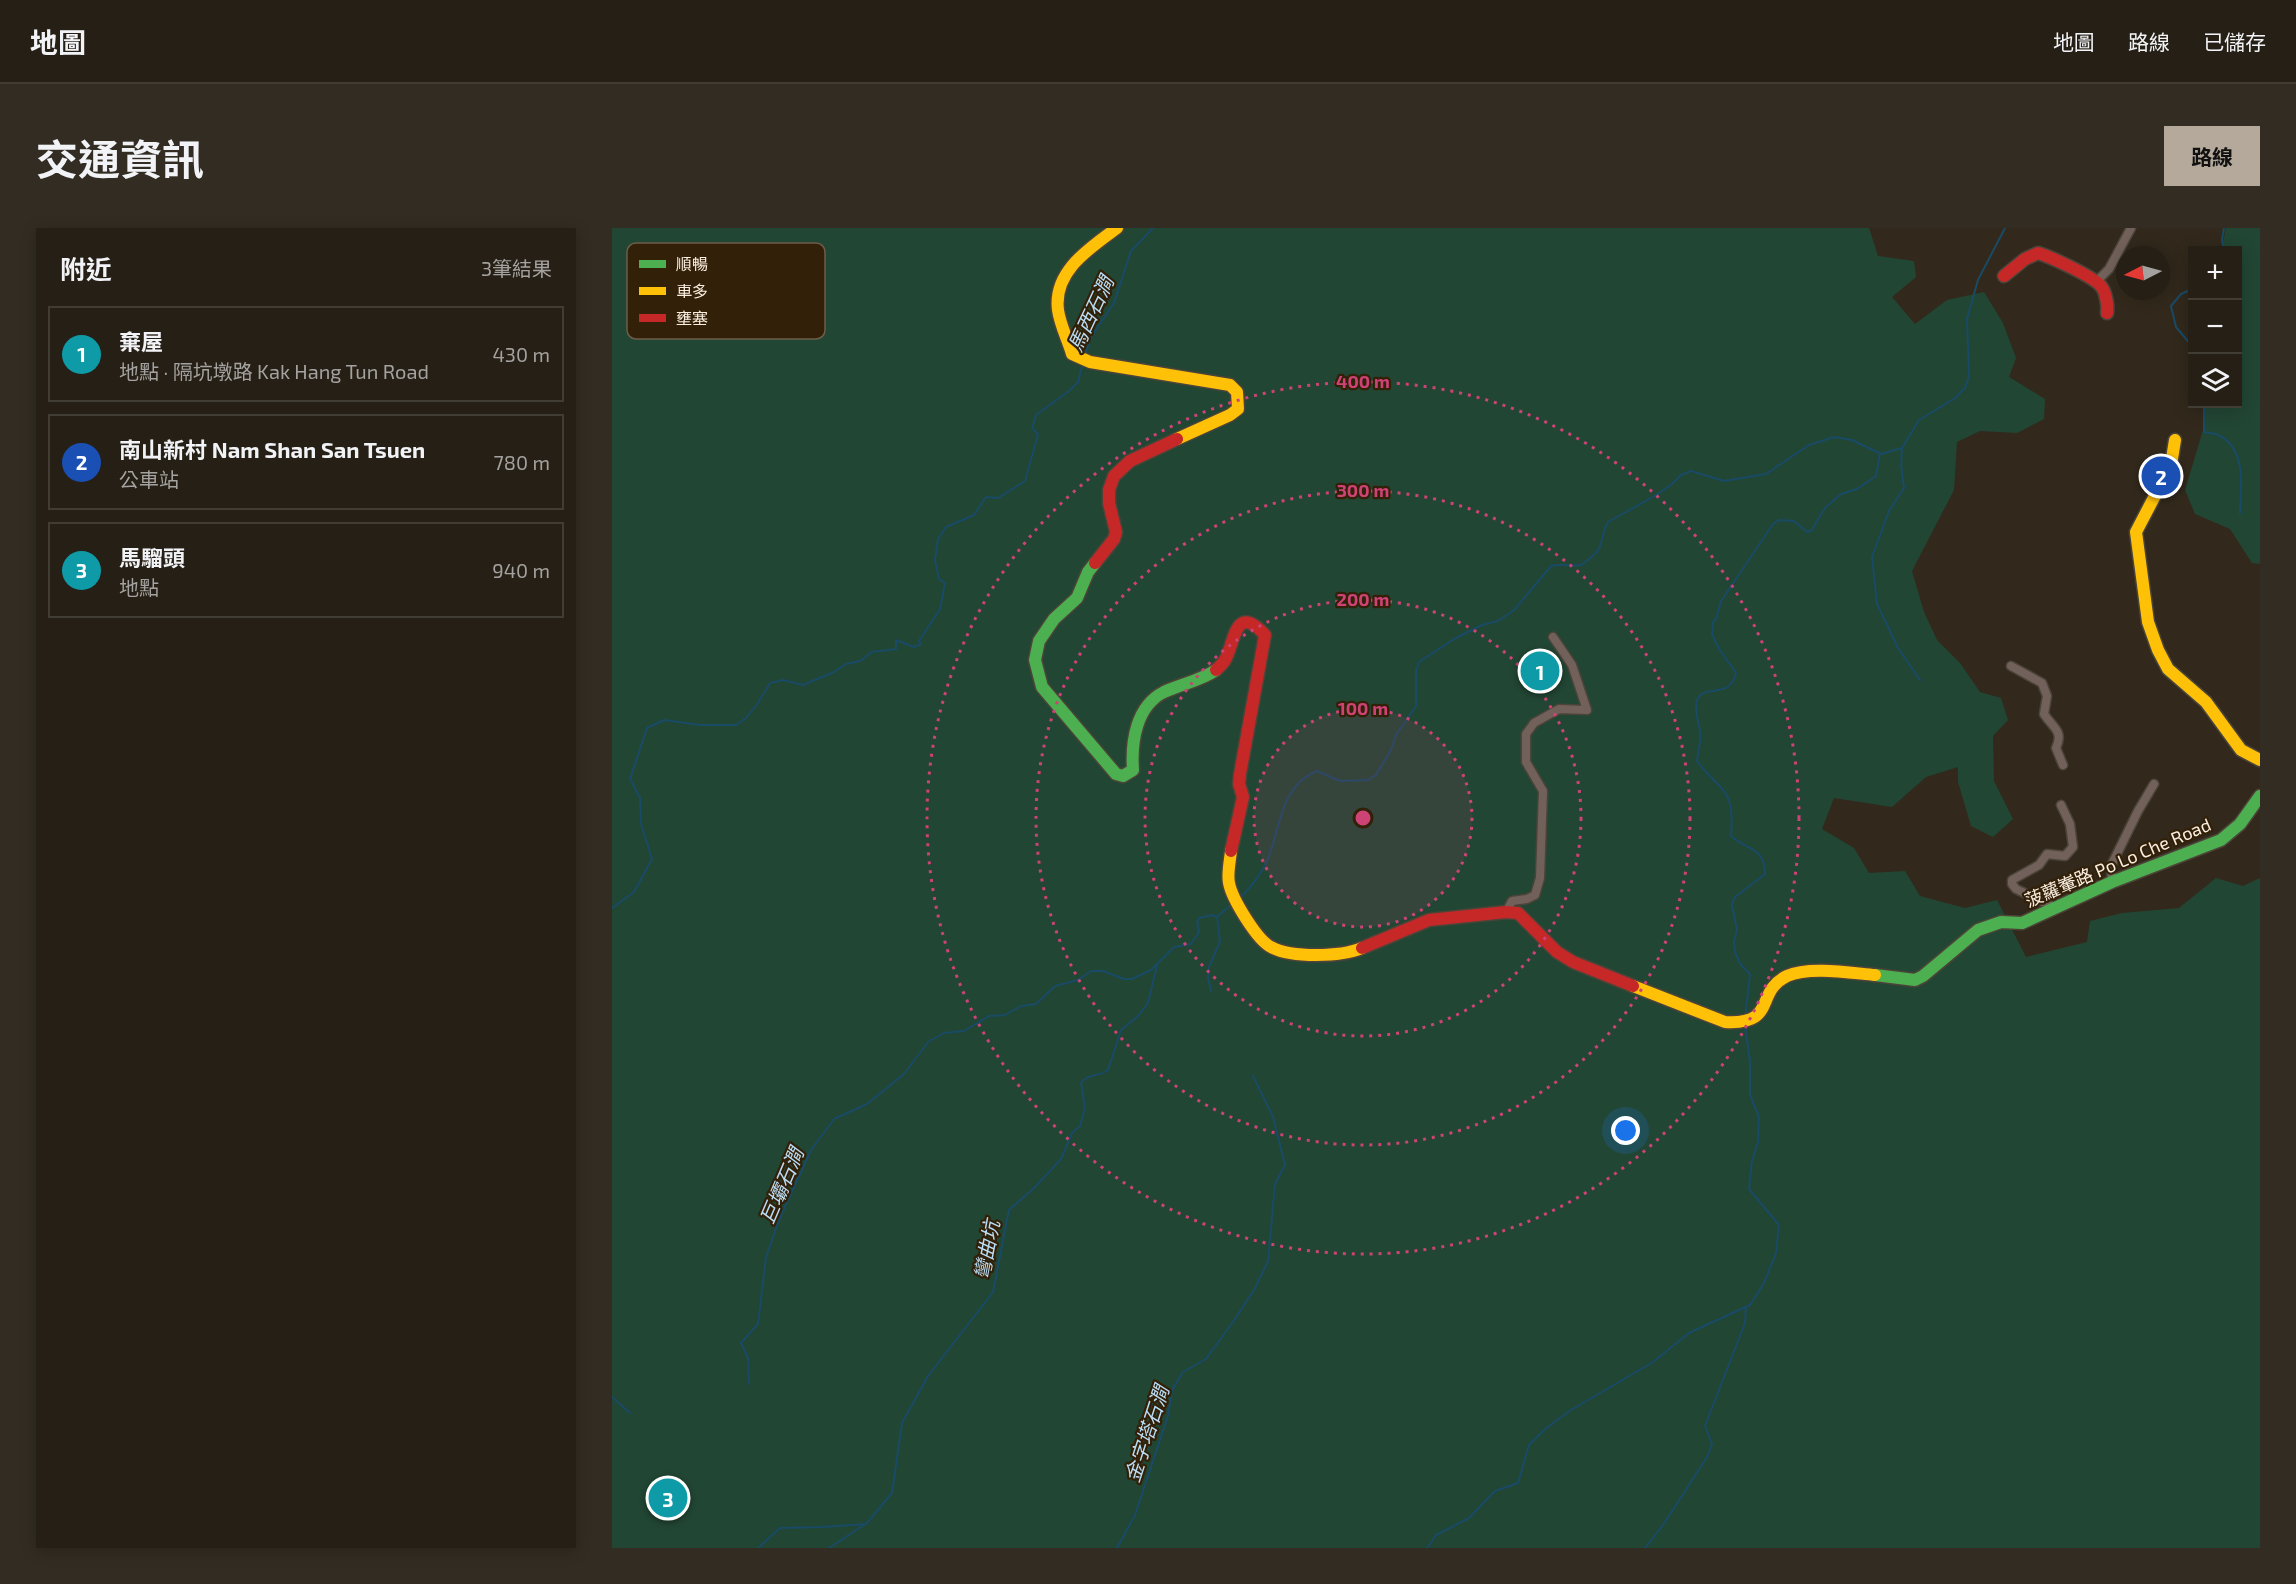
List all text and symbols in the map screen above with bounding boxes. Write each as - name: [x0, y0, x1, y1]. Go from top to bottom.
- text: 地圖: [30, 25, 86, 59]
- text: 地圖: [2053, 29, 2095, 54]
- text: 路線: [2128, 29, 2170, 54]
- text: 已儲存: [2203, 29, 2266, 54]
- button: 路線: [2164, 126, 2260, 186]
- text: 交通資訊: [36, 133, 204, 183]
- legend: [627, 243, 825, 339]
- north arrow: [2116, 246, 2170, 300]
- map controls: [2188, 246, 2242, 408]
- button: +: [2188, 246, 2242, 300]
- text: 附近: [60, 253, 112, 284]
- text: 順暢: [676, 254, 708, 273]
- text: 3筆結果: [481, 256, 552, 280]
- water label: 馬西石澗: [1062, 270, 1119, 355]
- text: 車多: [676, 281, 708, 300]
- button: −: [2188, 300, 2242, 354]
- text: 壅塞: [676, 308, 708, 327]
- text: 棄屋: [119, 328, 163, 354]
- text: 1: [77, 342, 86, 366]
- text: 430 m: [493, 342, 550, 366]
- button: layers: [2188, 354, 2242, 408]
- text: 地點 · 隔坑墩路 Kak Hang Tun Road: [119, 359, 429, 383]
- text: 400 m: [1336, 370, 1390, 392]
- text: 南山新村 Nam Shan San Tsuen: [119, 436, 425, 462]
- text: 2: [76, 450, 87, 474]
- text: 780 m: [494, 450, 550, 474]
- pin: 2: [2142, 454, 2180, 498]
- text: 公車站: [119, 467, 179, 491]
- text: 300 m: [1337, 479, 1389, 501]
- text: 馬騮頭: [119, 544, 185, 570]
- text: 3: [76, 558, 87, 582]
- text: 940 m: [492, 558, 550, 582]
- text: 地點: [119, 575, 159, 599]
- text: 200 m: [1337, 588, 1389, 610]
- pin: 1: [1520, 648, 1560, 694]
- text: 100 m: [1338, 697, 1388, 719]
- centre of rings: [1353, 808, 1373, 828]
- street label: 菠蘿輋路 Po Lo Che Road: [2021, 813, 2214, 911]
- your location: [1611, 1116, 1640, 1145]
- water label: 巨壩石澗: [754, 1141, 809, 1227]
- water label: 彎曲坑: [969, 1215, 1004, 1282]
- water label: 金字塔石澗: [1119, 1380, 1174, 1485]
- pin: 3: [648, 1476, 688, 1520]

